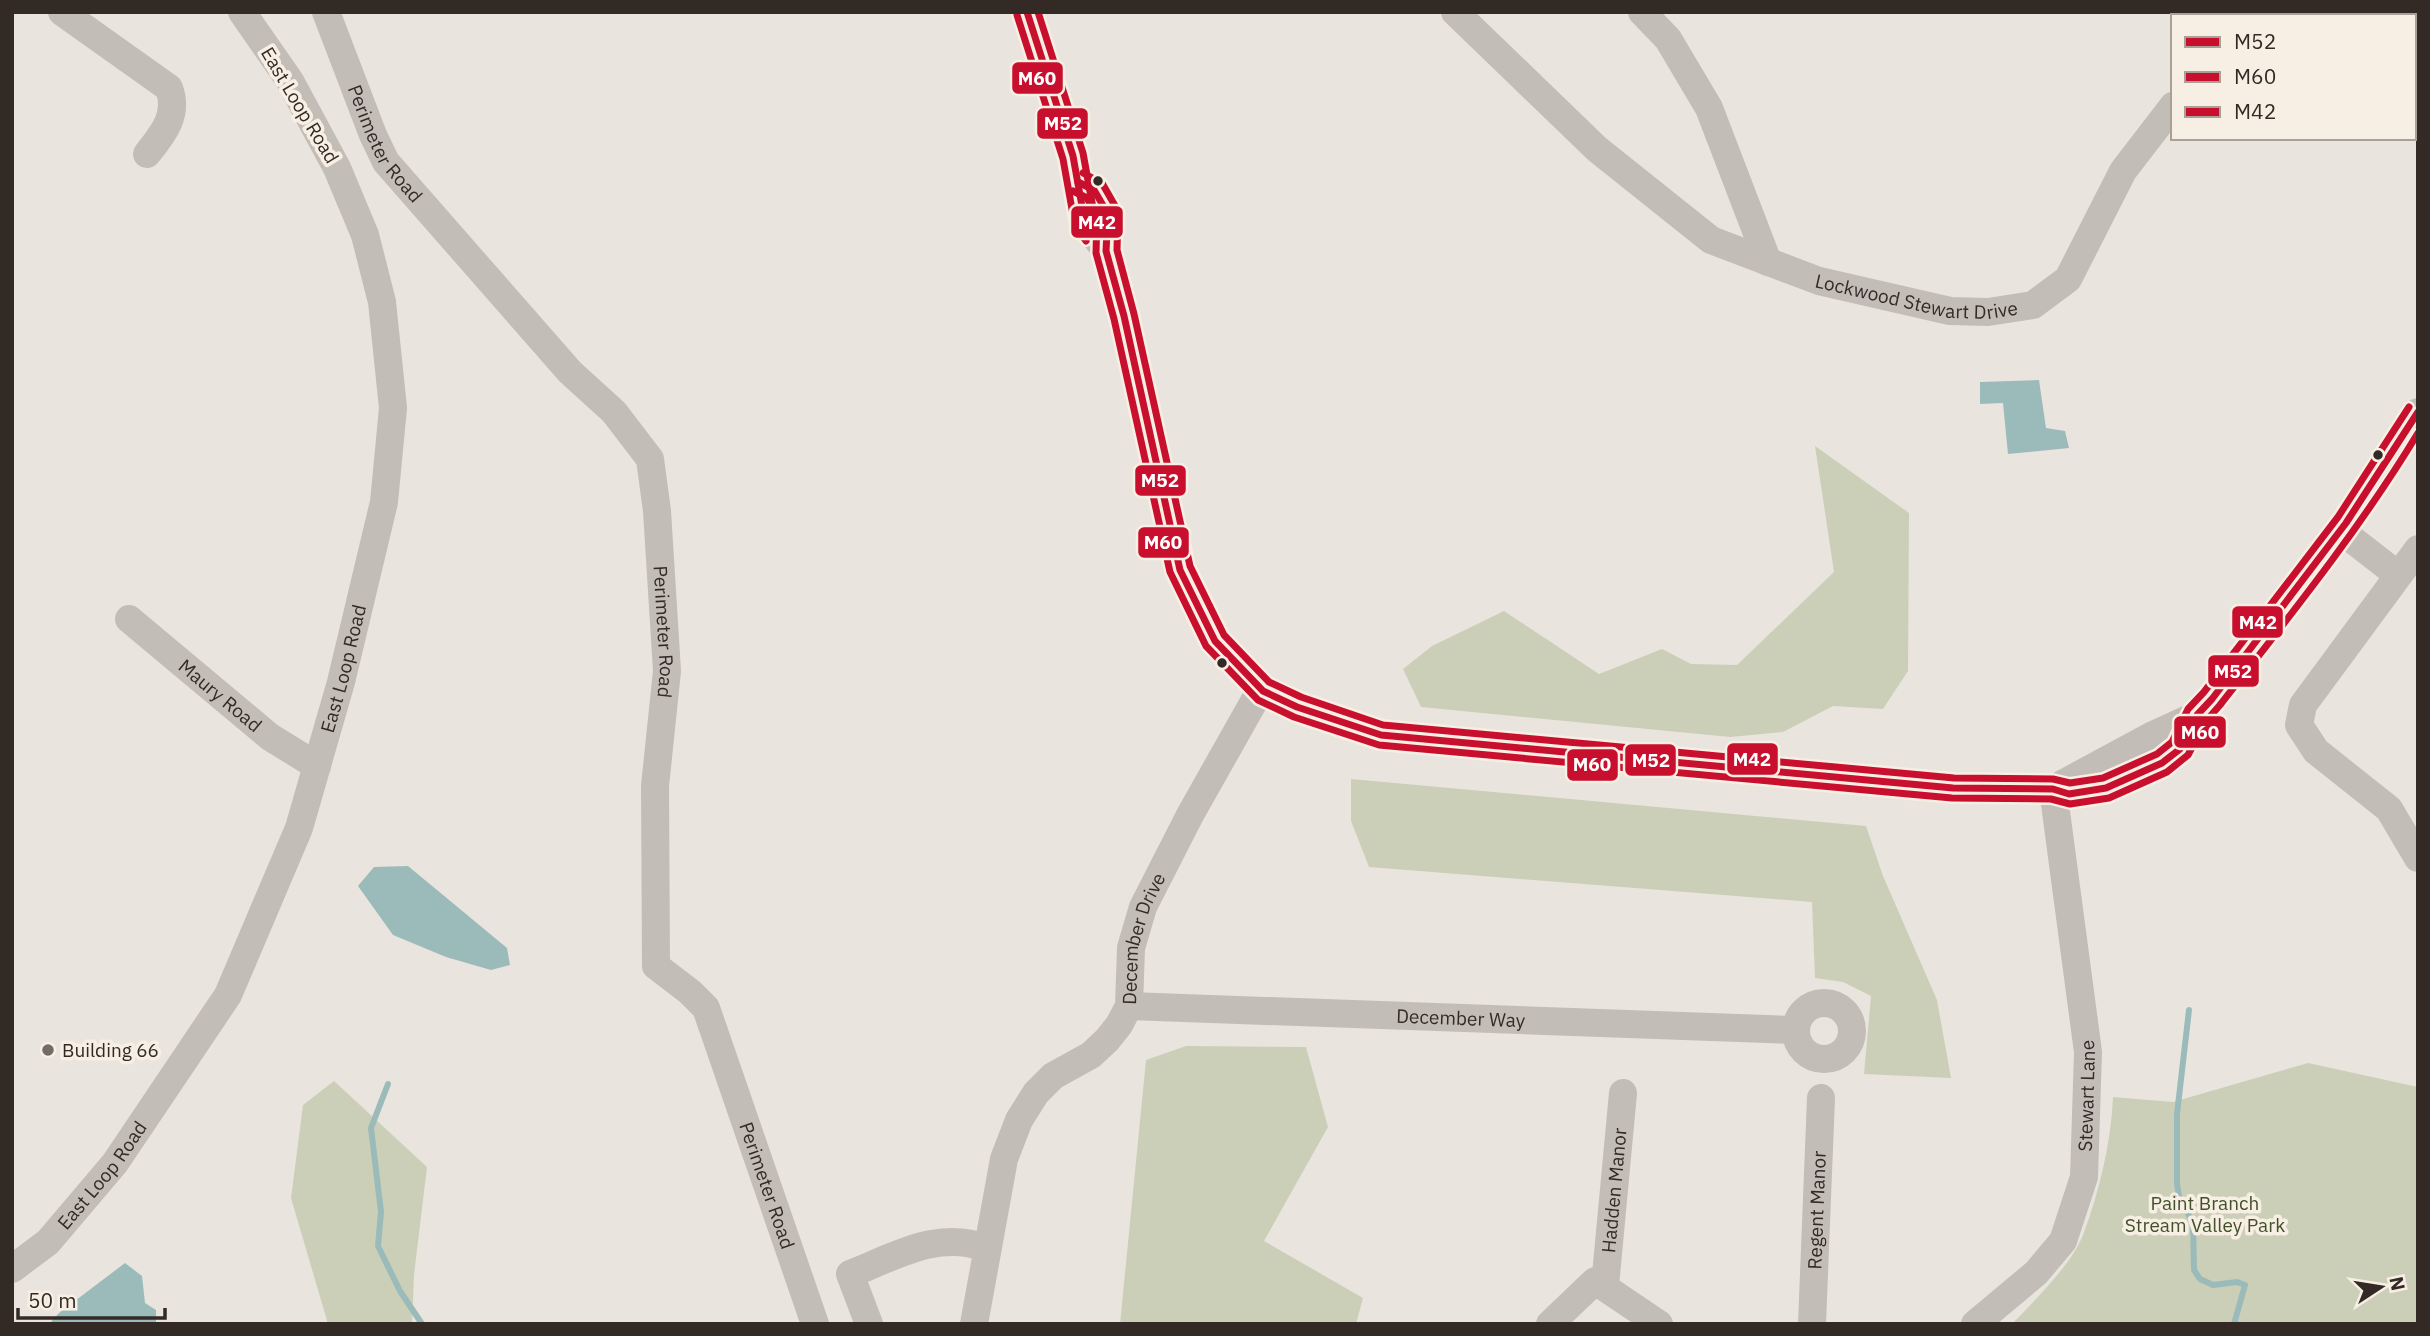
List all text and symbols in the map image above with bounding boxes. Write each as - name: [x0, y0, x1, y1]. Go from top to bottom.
- legend: [2171, 14, 2416, 140]
- text: M52: [2234, 27, 2276, 55]
- street label: East Loop Road: [256, 43, 344, 167]
- line badge: M60: [1011, 61, 1064, 95]
- text: M60: [2234, 62, 2276, 90]
- text: M60: [1018, 66, 1056, 90]
- street label: Perimeter Road: [343, 81, 428, 207]
- text: M42: [2234, 97, 2276, 125]
- line badge: M52: [1036, 107, 1089, 140]
- text: M52: [1044, 111, 1082, 135]
- unlabelled marker: [1091, 174, 1105, 188]
- line badge: M42: [1070, 205, 1124, 239]
- text: M42: [1078, 210, 1116, 234]
- street label: Lockwood Stewart Drive: [1813, 269, 2019, 324]
- unlabelled marker: [2371, 448, 2385, 462]
- line badge: M52: [1134, 464, 1187, 497]
- text: M52: [1141, 468, 1179, 492]
- line badge: M60: [1137, 526, 1190, 559]
- text: M60: [1144, 530, 1182, 554]
- street label: Perimeter Road: [648, 565, 679, 699]
- street label: East Loop Road: [315, 602, 371, 735]
- line badge: M42: [2231, 605, 2284, 639]
- text: M42: [2239, 610, 2277, 634]
- street label: Maury Road: [174, 654, 267, 737]
- line badge: M52: [2207, 654, 2260, 688]
- unlabelled marker: [1215, 656, 1229, 670]
- text: M52: [2214, 659, 2252, 683]
- line badge: M60: [2173, 715, 2227, 749]
- text: M60: [2181, 720, 2219, 744]
- line badge: M42: [1726, 742, 1779, 776]
- line badge: M52: [1624, 743, 1677, 777]
- text: M42: [1733, 747, 1771, 771]
- line badge: M60: [1566, 748, 1619, 782]
- text: M52: [1632, 748, 1670, 772]
- text: M60: [1573, 752, 1611, 776]
- street label: December Drive: [1117, 868, 1171, 1005]
- street label: December Way: [1396, 1004, 1526, 1032]
- place label: Building 66: [62, 1038, 159, 1062]
- street label: Stewart Lane: [2073, 1038, 2100, 1152]
- marker: Building 66: [40, 1042, 56, 1058]
- street label: East Loop Road: [52, 1116, 152, 1234]
- street label: Perimeter Road: [734, 1119, 800, 1252]
- street label: Hadden Manor: [1596, 1127, 1632, 1254]
- street label: Regent Manor: [1802, 1150, 1831, 1270]
- park label: Paint Branch Stream Valley Park: [2125, 1191, 2285, 1237]
- north arrow: [2346, 1252, 2416, 1322]
- text: N: [2384, 1274, 2411, 1293]
- scale bar: [18, 1276, 164, 1320]
- text: 50 m: [28, 1286, 77, 1314]

